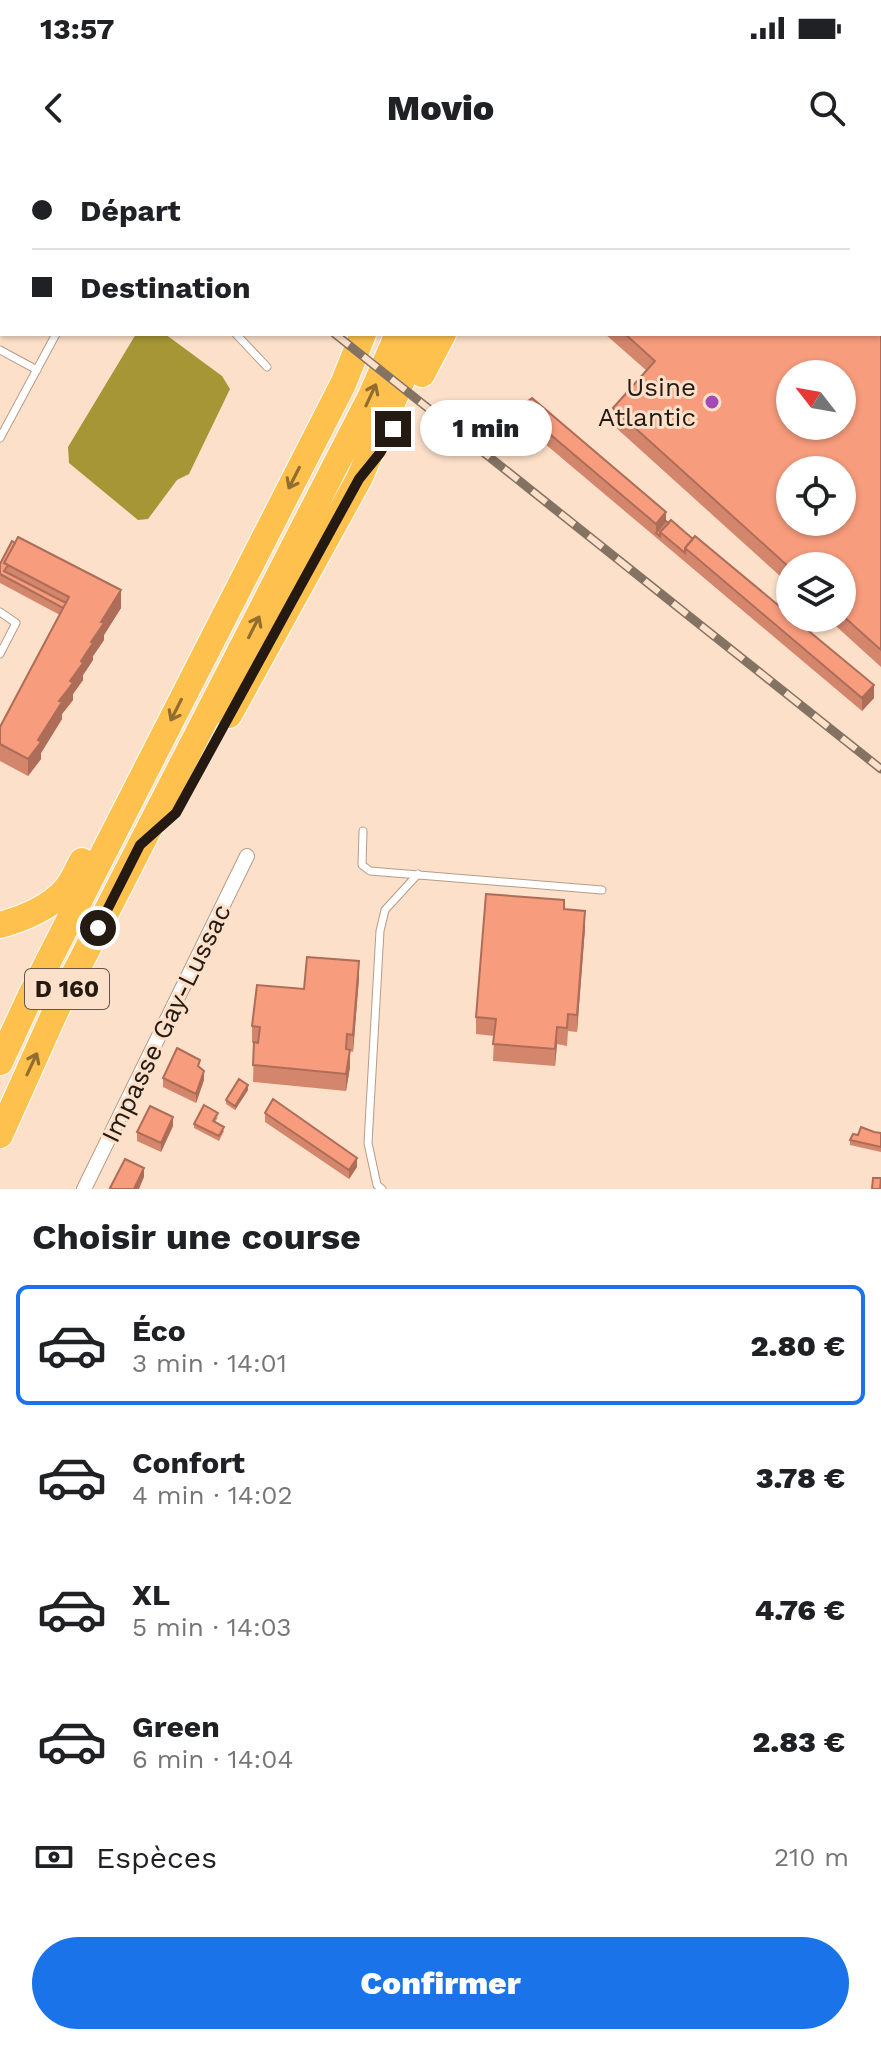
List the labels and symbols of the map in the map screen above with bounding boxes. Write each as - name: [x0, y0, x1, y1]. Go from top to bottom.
- north arrow: [776, 360, 856, 440]
- place label: Usine Atlantic: [598, 372, 696, 432]
- one-way arrow: [365, 383, 380, 408]
- marker: Usine Atlantic: [703, 393, 721, 411]
- callout: 1 min: [421, 401, 553, 457]
- route end: [375, 411, 411, 447]
- one-way arrow: [286, 466, 302, 490]
- one-way arrow: [247, 616, 262, 639]
- one-way arrow: [168, 698, 184, 721]
- street label: Impasse Gay-Lussac: [95, 899, 237, 1147]
- route start: [80, 910, 116, 946]
- road number: D 160: [25, 969, 109, 1009]
- one-way arrow: [25, 1052, 40, 1077]

